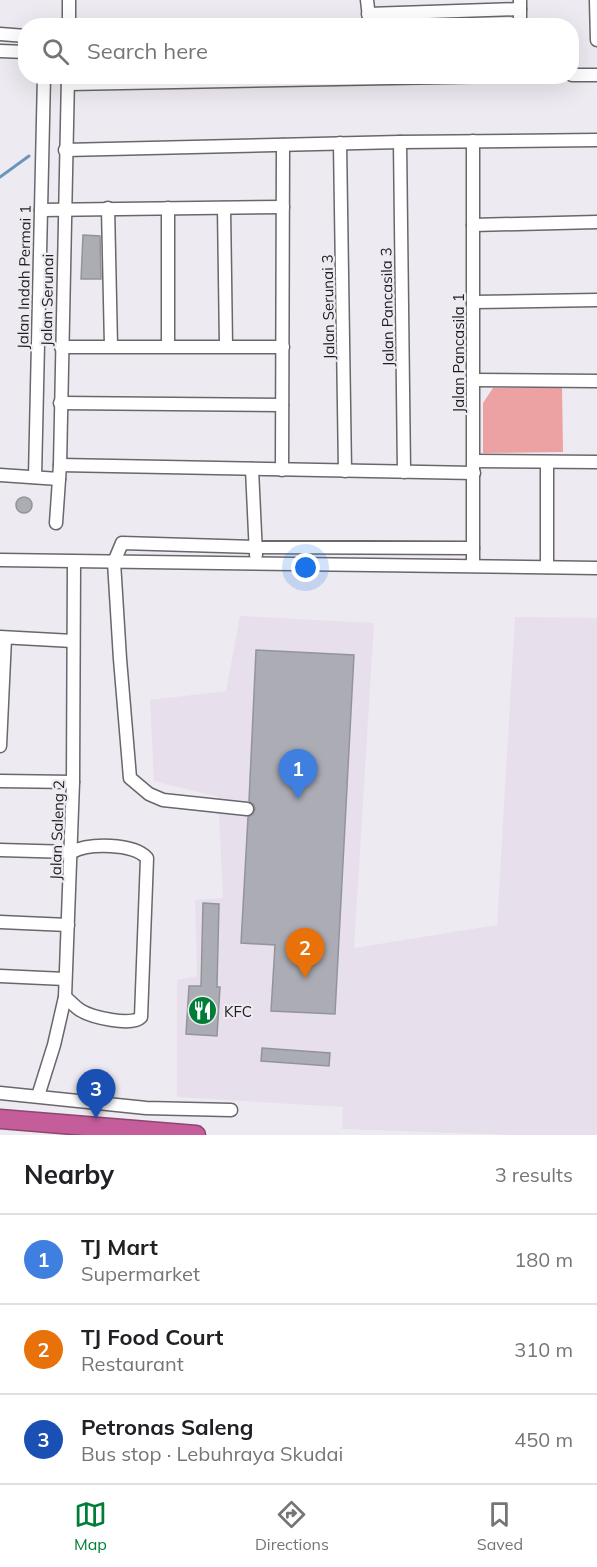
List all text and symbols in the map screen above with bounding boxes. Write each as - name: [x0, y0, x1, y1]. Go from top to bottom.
- search box: [18, 18, 579, 84]
- icon: search: [39, 35, 72, 68]
- text: Search here: [87, 37, 208, 65]
- street label: Jalan Indah Permai 1: [13, 205, 35, 349]
- street label: Jalan Pancasila 3: [376, 247, 398, 367]
- street label: Jalan Serunai: [37, 254, 57, 346]
- street label: Jalan Serunai 3: [318, 254, 338, 360]
- street label: Jalan Pancasila 1: [449, 293, 468, 413]
- your location: [291, 553, 320, 582]
- pin: 1: [278, 750, 318, 799]
- street label: Jalan Saleng 2: [46, 780, 68, 880]
- pin: 2: [286, 928, 324, 978]
- restaurant icon: KFC: [187, 995, 219, 1027]
- place label: KFC: [224, 1002, 252, 1021]
- pin: 3: [76, 1070, 116, 1119]
- text: Nearby: [24, 1158, 114, 1191]
- text: 3 results: [495, 1162, 573, 1187]
- text: TJ Mart: [81, 1233, 158, 1261]
- text: 1: [38, 1247, 50, 1272]
- text: 180 m: [514, 1247, 573, 1272]
- text: Supermarket: [81, 1261, 200, 1286]
- text: TJ Food Court: [81, 1323, 223, 1351]
- text: 2: [38, 1337, 50, 1362]
- text: 310 m: [514, 1337, 573, 1362]
- text: Restaurant: [81, 1351, 184, 1376]
- text: Petronas Saleng: [81, 1413, 253, 1441]
- text: 3: [38, 1427, 50, 1452]
- text: 450 m: [514, 1427, 573, 1452]
- text: Bus stop · Lebuhraya Skudai: [81, 1441, 343, 1466]
- tab: Map: [74, 1498, 107, 1554]
- tab: Directions: [255, 1498, 329, 1554]
- tab: Saved: [477, 1498, 523, 1554]

